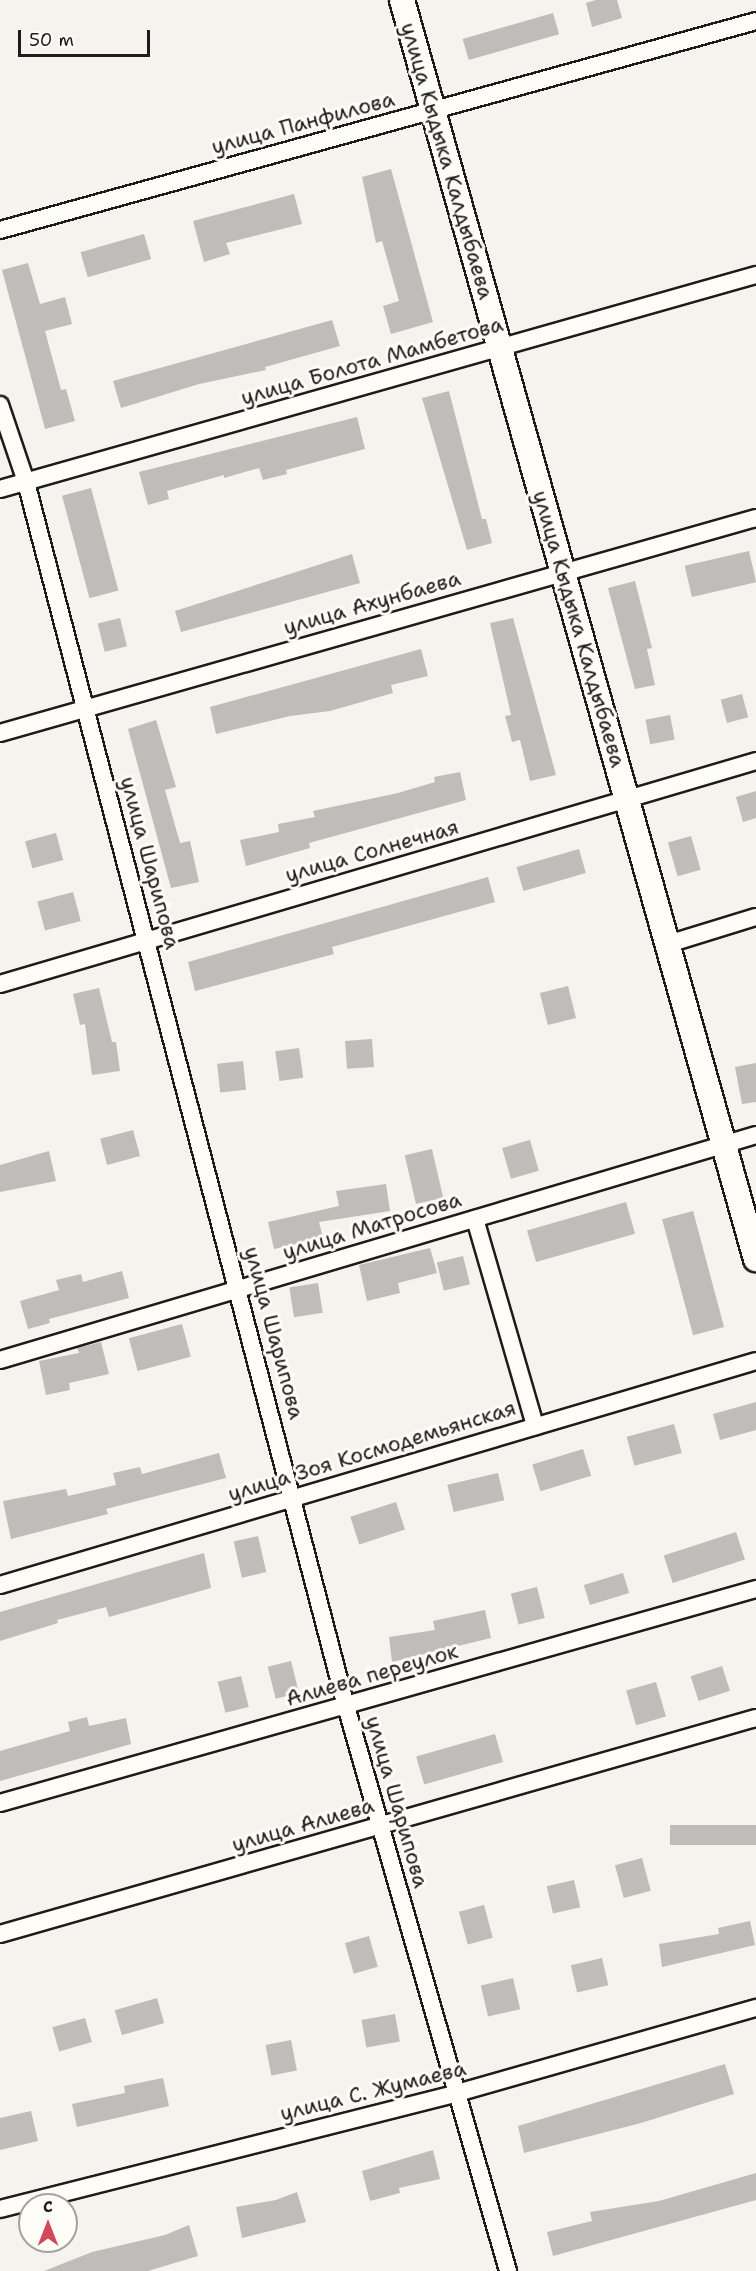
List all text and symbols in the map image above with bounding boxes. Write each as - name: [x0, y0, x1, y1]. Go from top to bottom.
- scale bar: [21, 18, 153, 56]
- street label: улица Кыдыка Калдыбаева: [395, 20, 499, 302]
- text: 50 m: [29, 28, 74, 52]
- street label: улица Панфилова: [209, 86, 397, 160]
- street label: улица Болота Мамбетова: [238, 312, 506, 410]
- street label: улица Кыдыка Калдыбаева: [527, 488, 631, 770]
- street label: улица Ахунбаева: [281, 566, 463, 640]
- street label: улица Шарипова: [115, 774, 185, 952]
- street label: улица Солнечная: [282, 814, 462, 888]
- street label: улица Матросова: [280, 1187, 464, 1265]
- street label: улица Шарипова: [239, 1244, 309, 1422]
- street label: улица Зоя Космодемьянская: [225, 1395, 519, 1507]
- street label: Алиева переулок: [283, 1638, 461, 1712]
- street label: улица Шарипова: [360, 1713, 434, 1891]
- street label: улица Алиева: [229, 1793, 377, 1857]
- street label: улица С. Жумаева: [278, 2056, 468, 2126]
- north arrow: [18, 2193, 78, 2253]
- text: С: [43, 2196, 53, 2217]

